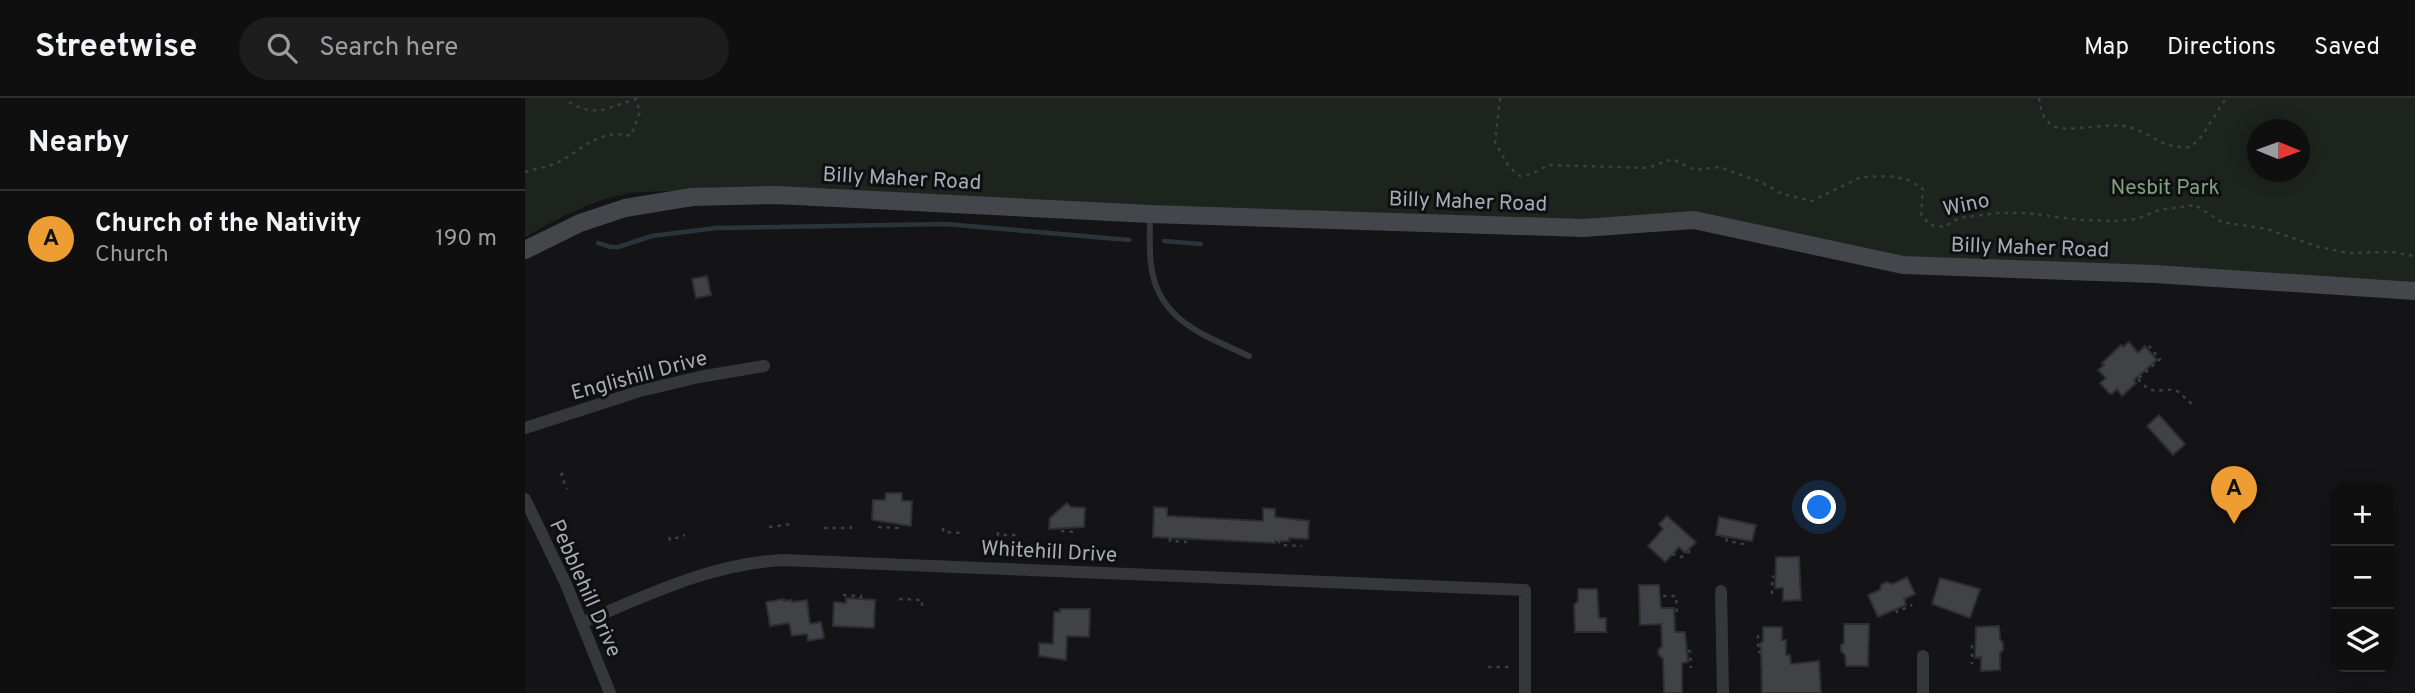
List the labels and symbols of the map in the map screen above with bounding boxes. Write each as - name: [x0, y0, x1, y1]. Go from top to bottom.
- north arrow: [2247, 119, 2310, 182]
- street label: Billy Maher Road: [822, 162, 982, 197]
- park label: Nesbit Park: [2110, 175, 2220, 202]
- street label: Billy Maher Road: [1388, 186, 1548, 219]
- street label: Wino: [1941, 187, 1992, 224]
- street label: Billy Maher Road: [1950, 232, 2110, 265]
- street label: Englishill Drive: [568, 345, 710, 408]
- pin: A: [2211, 466, 2257, 524]
- your location: [1802, 490, 1836, 524]
- street label: Pebblehill Drive: [542, 516, 627, 662]
- street label: Whitehill Drive: [980, 535, 1118, 570]

